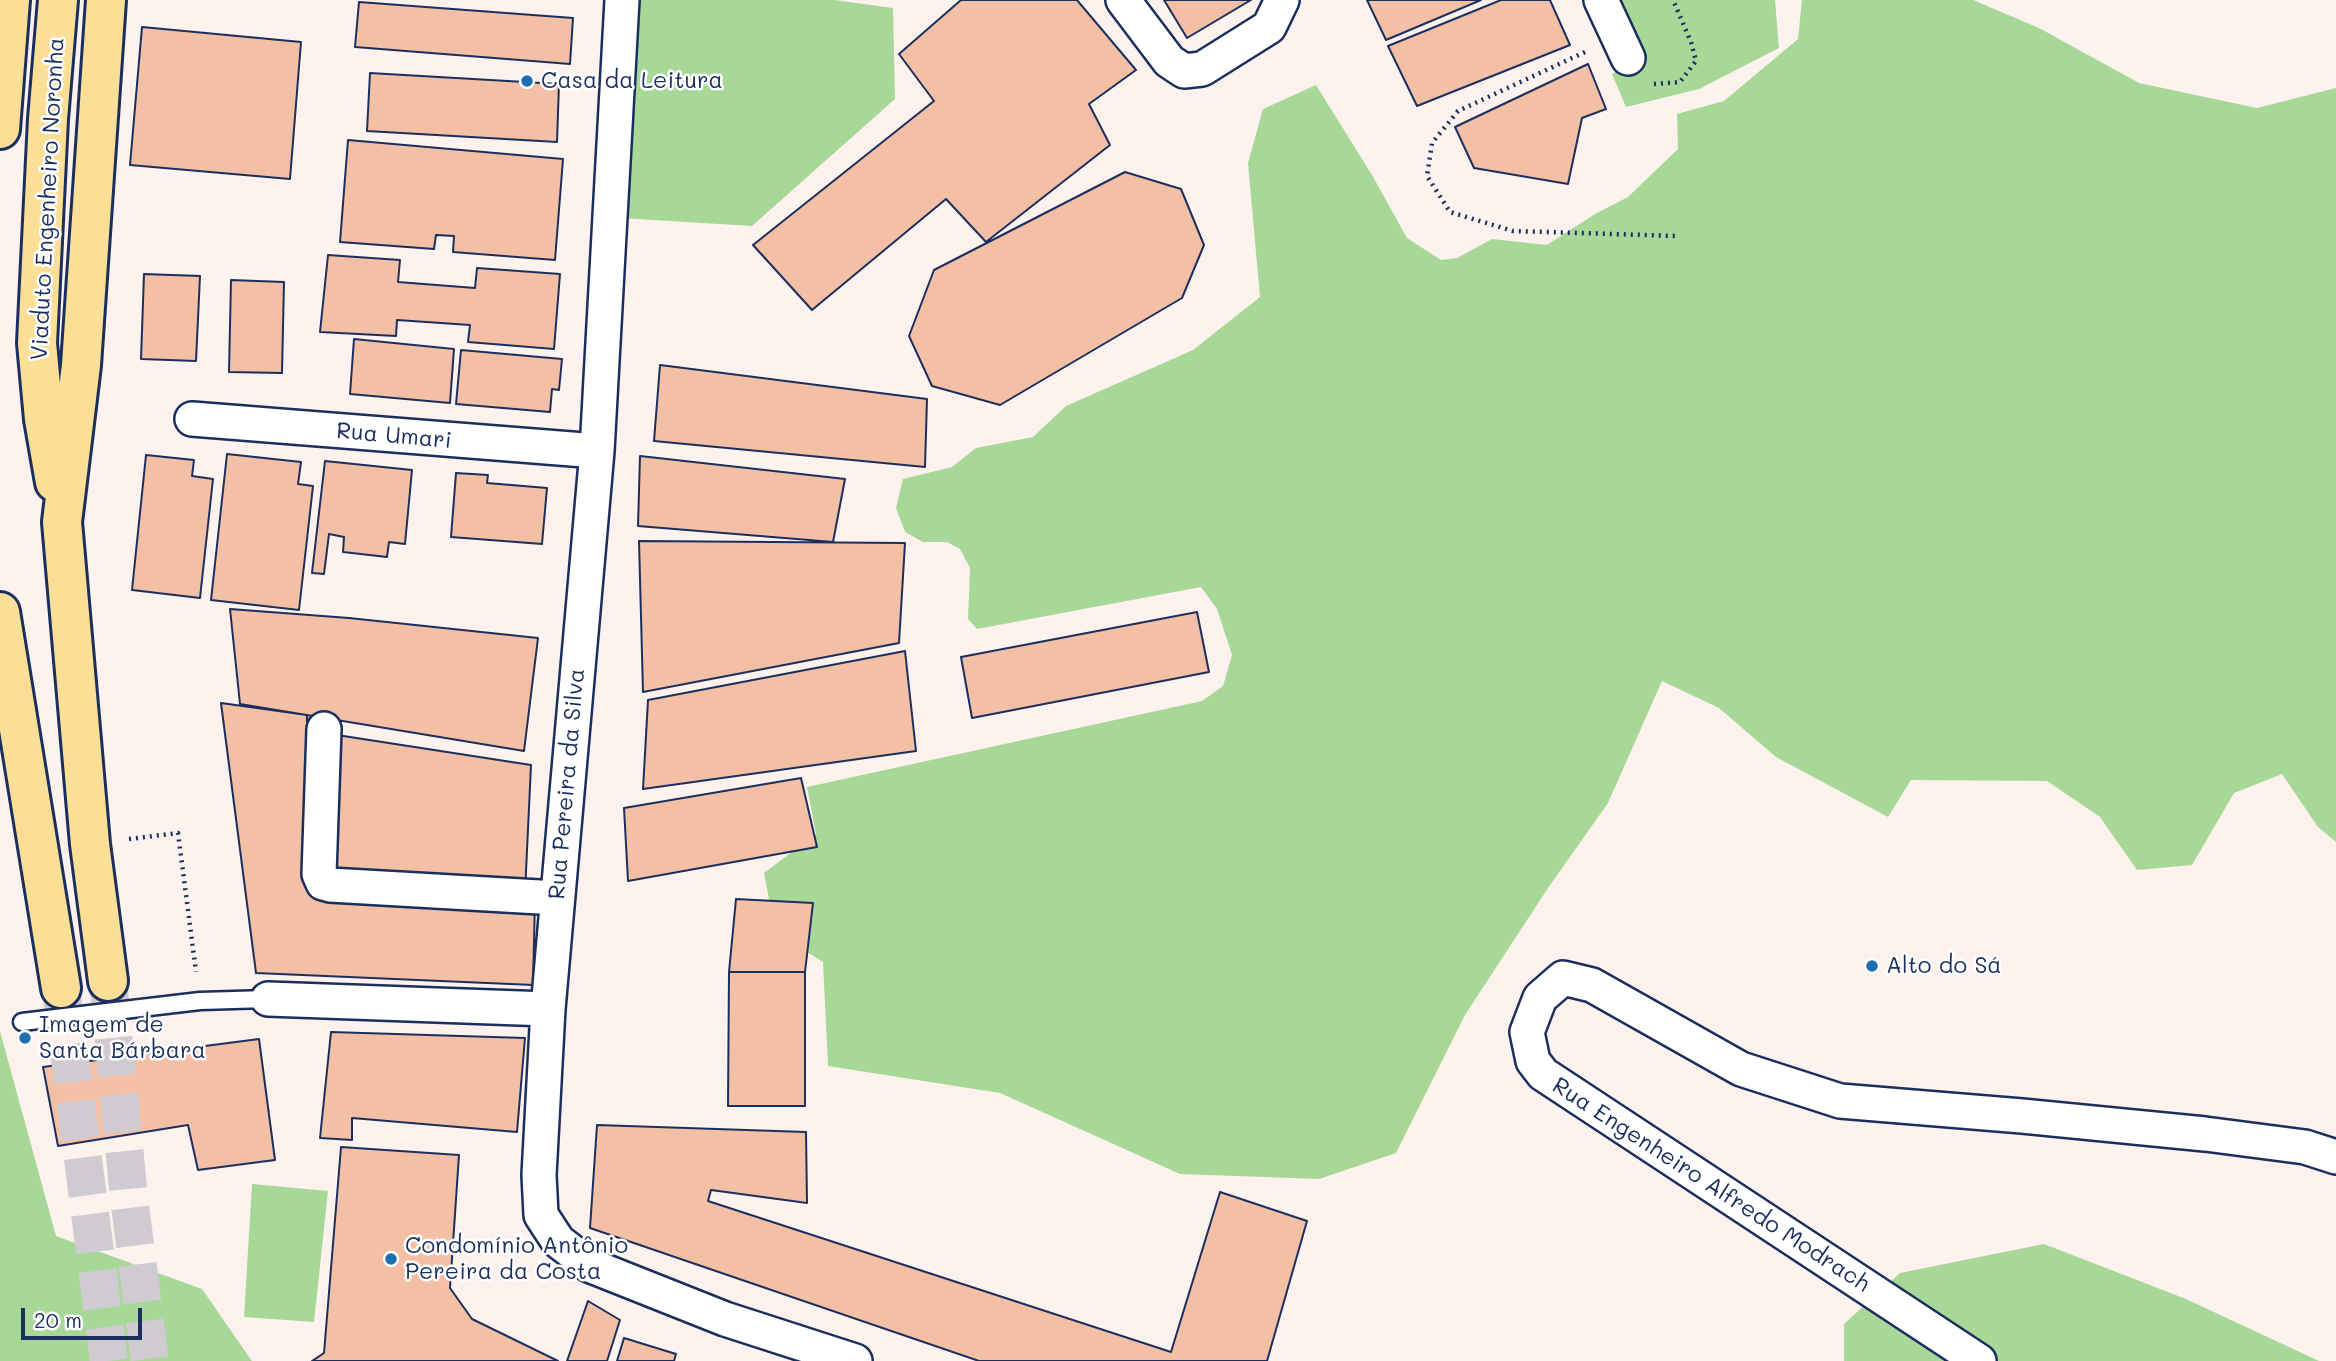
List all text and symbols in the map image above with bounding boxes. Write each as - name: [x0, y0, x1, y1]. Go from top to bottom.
- street label: Viaduto Engenheiro Noronha: [26, 37, 70, 361]
- place label: Casa da Leitura: [541, 67, 723, 95]
- marker: Casa da Leitura: [519, 73, 535, 89]
- street label: Rua Umari: [335, 417, 453, 455]
- street label: Rua Pereira da Silva: [543, 667, 591, 901]
- place label: Alto do Sá: [1886, 952, 2002, 980]
- marker: Alto do Sá: [1864, 958, 1880, 974]
- place label: Imagem de Santa Bárbara: [39, 1011, 206, 1065]
- marker: Imagem de Santa Bárbara: [17, 1030, 33, 1046]
- street label: Rua Engenheiro Alfredo Modrach: [1547, 1072, 1875, 1298]
- place label: Condomínio Antônio Pereira da Costa: [405, 1232, 628, 1286]
- marker: Condomínio Antônio Pereira da Costa: [383, 1251, 399, 1267]
- scale bar: [24, 1294, 145, 1338]
- text: 20 m: [34, 1306, 82, 1333]

